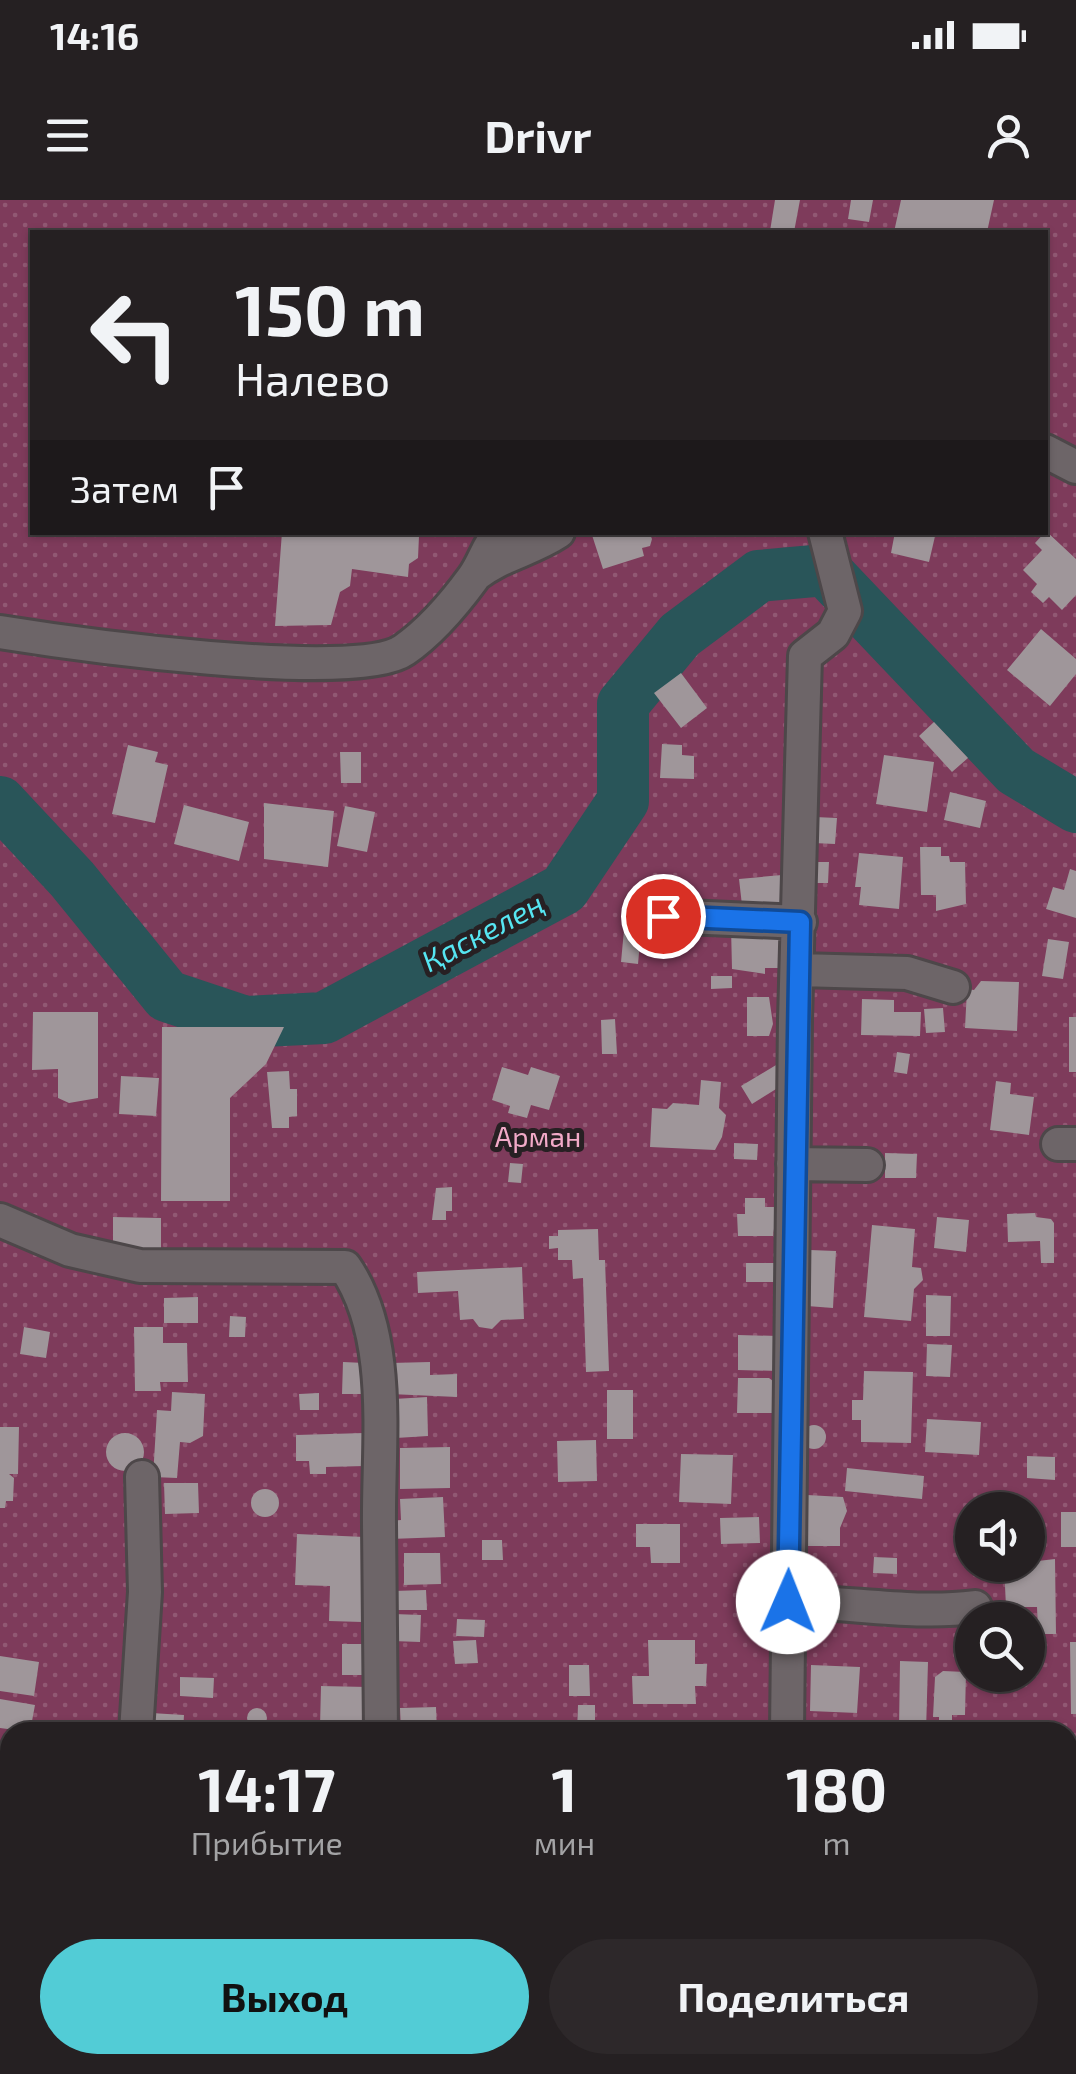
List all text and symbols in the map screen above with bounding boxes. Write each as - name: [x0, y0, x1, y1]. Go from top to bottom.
- text: 14:16: [50, 12, 139, 58]
- icon: menu: [40, 108, 95, 163]
- text: Drivr: [484, 108, 592, 162]
- icon: person: [981, 108, 1036, 163]
- text: 150 m: [235, 266, 425, 350]
- icon: left: [70, 270, 200, 400]
- text: Налево: [235, 351, 390, 405]
- icon: arrive: [199, 460, 254, 515]
- text: Затем: [70, 465, 179, 511]
- pin: [621, 874, 706, 959]
- water label: Қаскелең: [415, 884, 549, 978]
- icon: arrive: [636, 889, 691, 944]
- park label: Арман: [495, 1119, 581, 1153]
- map controls: [955, 1492, 1045, 1692]
- button: sound: [955, 1492, 1045, 1582]
- position arrow: [736, 1550, 840, 1654]
- button: search: [955, 1602, 1045, 1692]
- text: 14:17: [198, 1752, 335, 1824]
- text: 1: [551, 1752, 577, 1824]
- text: 180: [786, 1752, 887, 1824]
- text: Прибытие: [191, 1823, 343, 1861]
- text: мин: [534, 1823, 595, 1861]
- text: m: [823, 1823, 851, 1861]
- button: Выход: [40, 1939, 529, 2054]
- button: Поделиться: [549, 1939, 1038, 2054]

